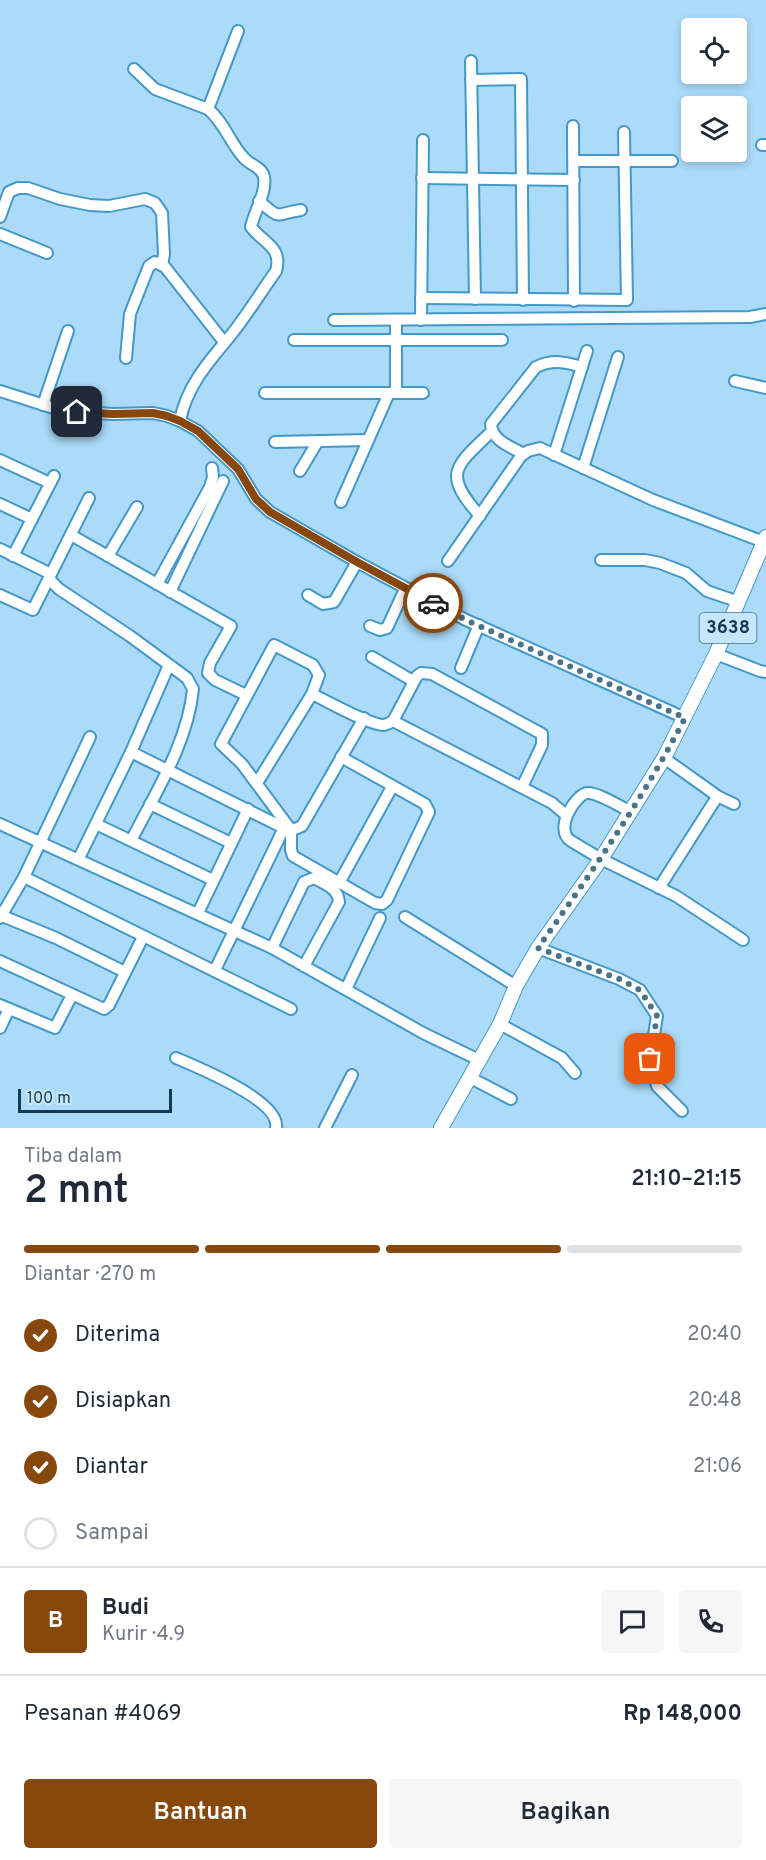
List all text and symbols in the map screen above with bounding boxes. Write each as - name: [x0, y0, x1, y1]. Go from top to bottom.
- map controls: [681, 18, 747, 162]
- button: locate: [681, 18, 747, 84]
- button: layers: [681, 96, 747, 162]
- pin: [51, 386, 102, 437]
- icon: home: [60, 395, 93, 428]
- courier: [403, 573, 463, 633]
- icon: car: [417, 587, 450, 620]
- road number: 3638: [700, 613, 756, 643]
- pin: [624, 1033, 675, 1084]
- icon: bag: [633, 1042, 666, 1075]
- scale bar: [18, 1086, 172, 1114]
- text: 100 m: [27, 1089, 71, 1109]
- text: Tiba dalam: [24, 1144, 122, 1170]
- text: 21:10–21:15: [631, 1166, 742, 1193]
- text: 2 mnt: [24, 1168, 129, 1217]
- text: Diantar · 270 m: [24, 1262, 156, 1288]
- icon: check: [24, 1319, 57, 1352]
- text: Diterima: [75, 1322, 160, 1349]
- text: 20:40: [687, 1322, 742, 1348]
- icon: check: [24, 1385, 57, 1418]
- text: Disiapkan: [75, 1388, 171, 1415]
- text: 20:48: [688, 1388, 742, 1414]
- icon: check: [24, 1451, 57, 1484]
- text: Diantar: [75, 1454, 148, 1481]
- text: 21:06: [693, 1454, 742, 1480]
- text: Sampai: [75, 1520, 149, 1547]
- button: chat: [601, 1590, 664, 1653]
- button: phone: [679, 1590, 742, 1653]
- text: Budi: [102, 1595, 149, 1622]
- text: B: [48, 1608, 63, 1635]
- text: Kurir · 4.9: [102, 1622, 185, 1648]
- text: Pesanan #4069: [24, 1701, 182, 1728]
- text: Rp 148,000: [623, 1701, 742, 1728]
- button: Bantuan: [24, 1779, 377, 1848]
- button: Bagikan: [389, 1779, 742, 1848]

